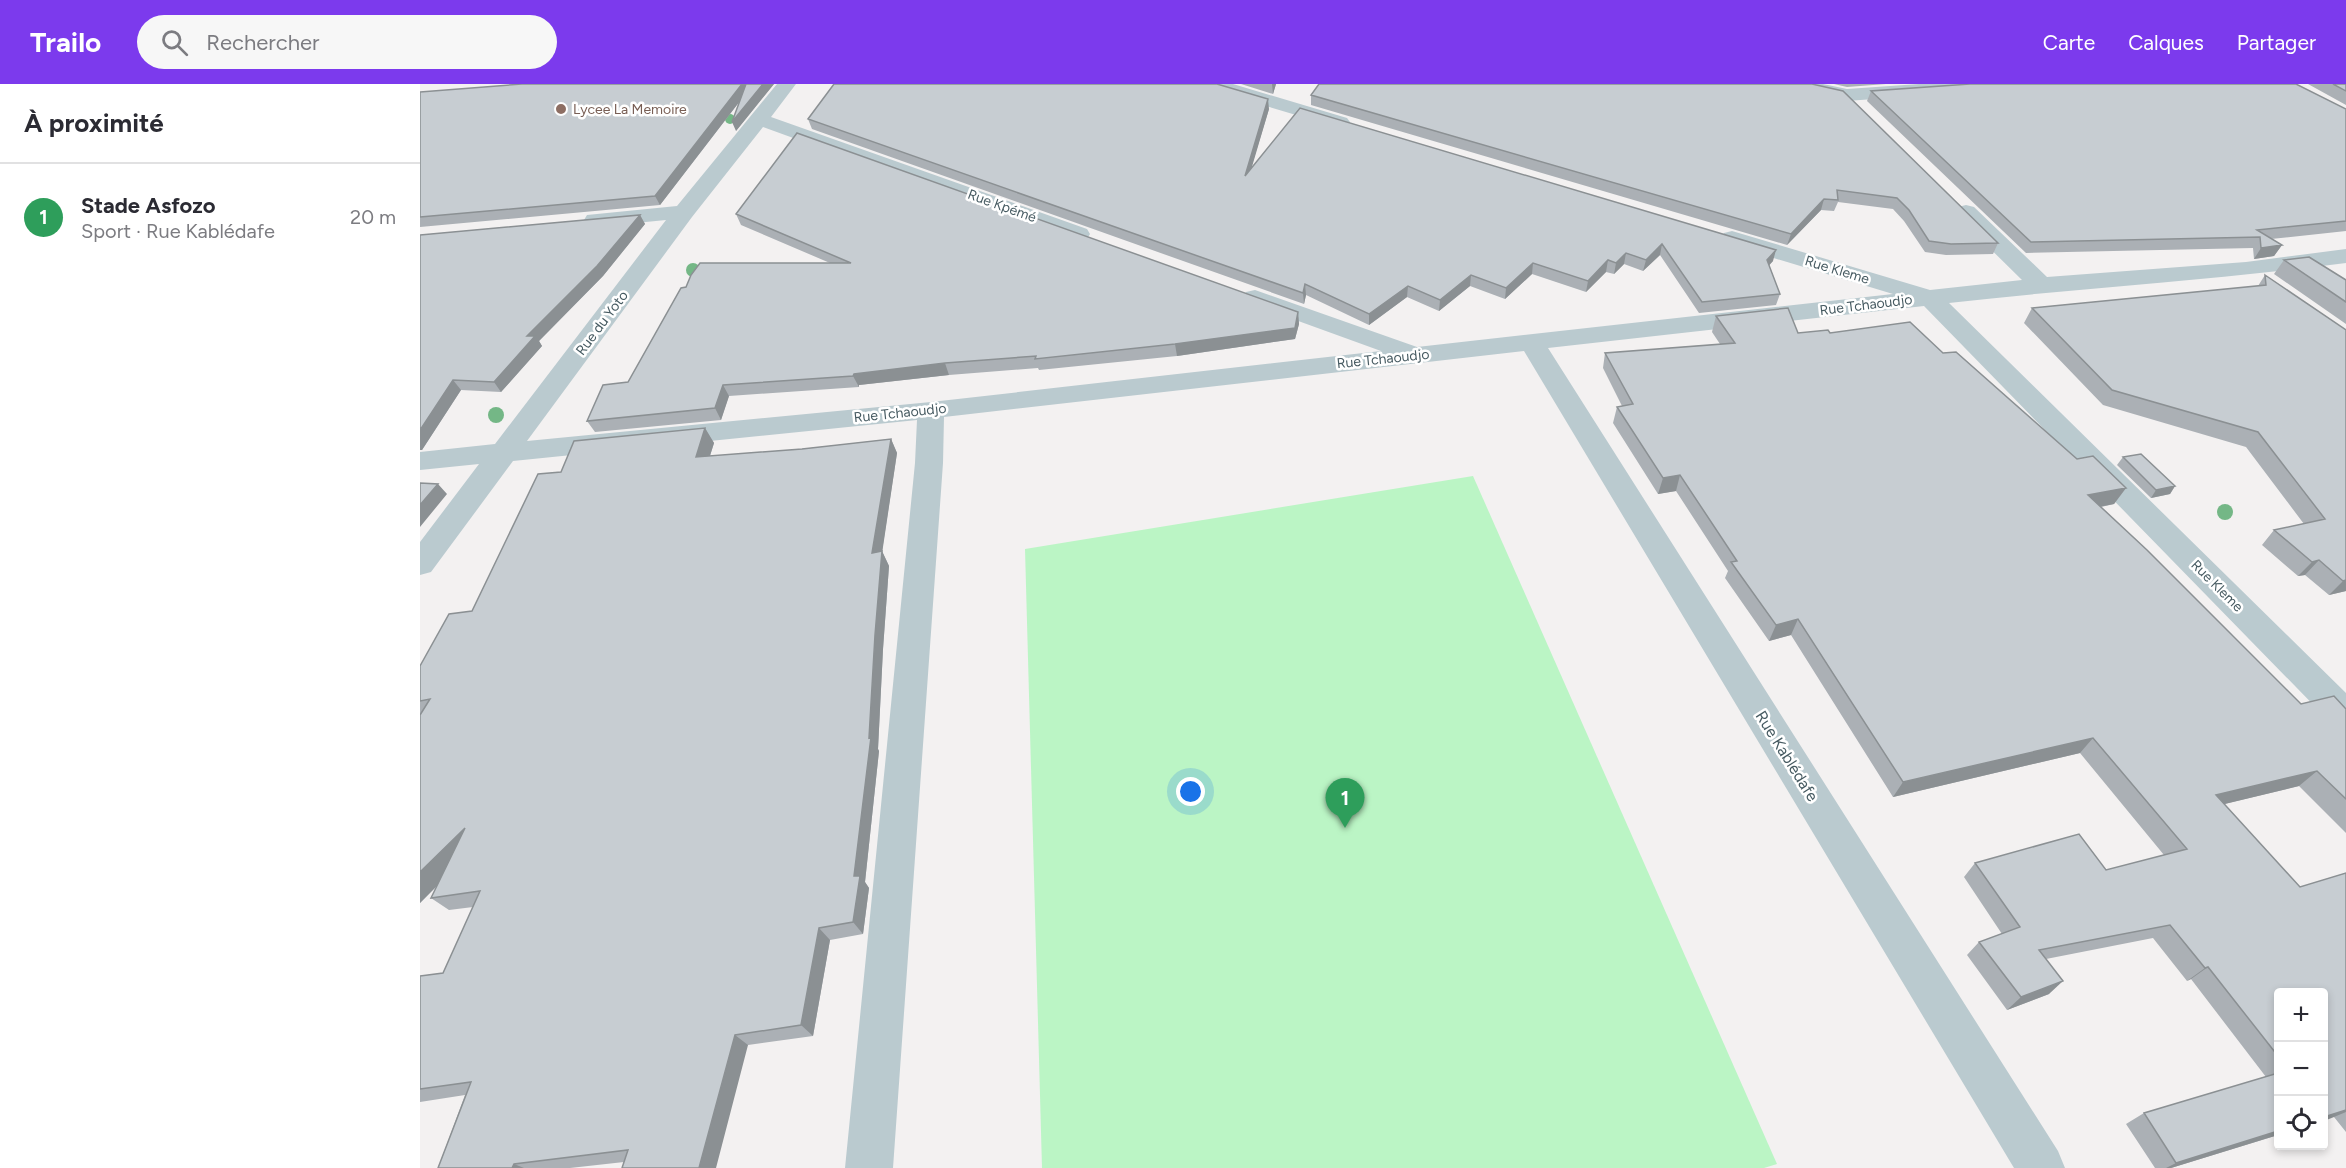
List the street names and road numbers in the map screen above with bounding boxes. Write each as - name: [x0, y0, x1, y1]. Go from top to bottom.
- street label: Rue Kpémé: [965, 186, 1039, 226]
- street label: Rue Kleme: [1803, 252, 1872, 288]
- street label: Rue du Yoto: [572, 287, 632, 359]
- street label: Rue Tchaoudjo: [1819, 291, 1913, 319]
- street label: Rue Tchaoudjo: [1336, 346, 1430, 372]
- street label: Rue Tchaoudjo: [853, 400, 947, 426]
- street label: Rue Kleme: [2187, 556, 2247, 616]
- street label: Rue Kablédafe: [1752, 707, 1823, 805]

